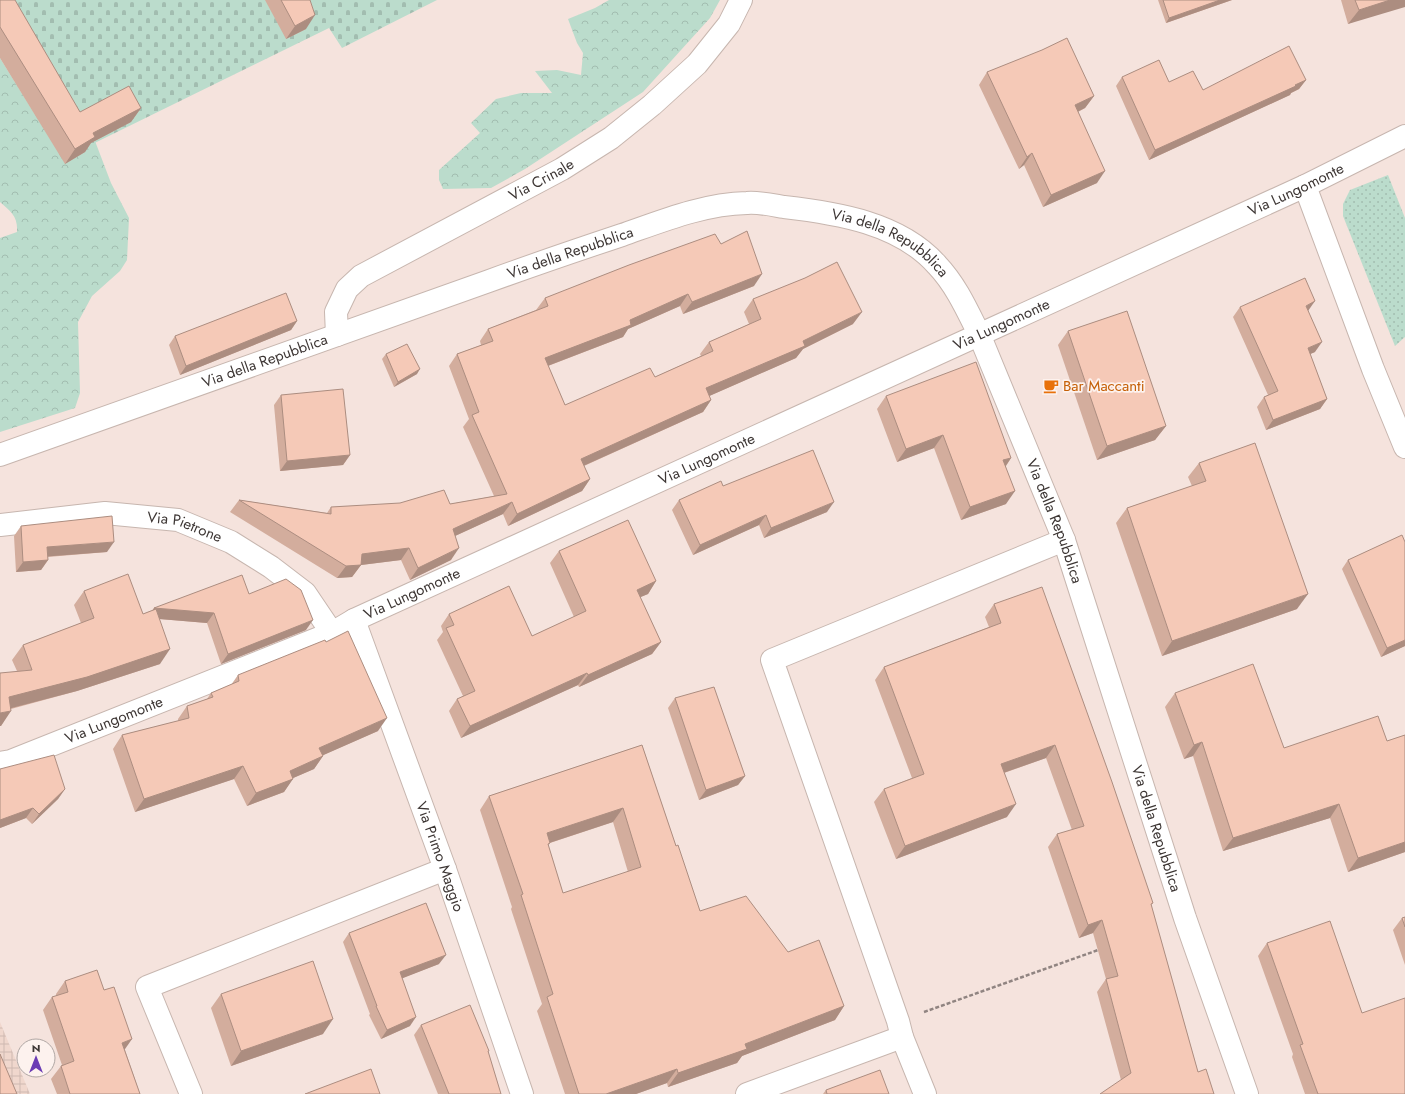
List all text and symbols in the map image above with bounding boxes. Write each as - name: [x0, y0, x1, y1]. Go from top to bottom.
- street label: Via Crinale: [505, 153, 578, 206]
- street label: Via Lungomonte: [1244, 157, 1348, 222]
- street label: Via della Repubblica: [830, 203, 954, 282]
- street label: Via della Repubblica: [504, 221, 636, 285]
- street label: Via Lungomonte: [950, 293, 1053, 356]
- street label: Via della Repubblica: [199, 328, 331, 393]
- place label: Bar Maccanti: [1063, 375, 1145, 397]
- cafe icon: Bar Maccanti: [1042, 377, 1060, 395]
- street label: Via Lungomonte: [655, 427, 759, 491]
- street label: Via della Repubblica: [1021, 455, 1088, 586]
- street label: Via Pietrone: [146, 506, 226, 548]
- street label: Via Lungomonte: [360, 562, 464, 625]
- street label: Via Lungomonte: [62, 690, 166, 749]
- street label: Via della Repubblica: [1126, 762, 1187, 895]
- street label: Via Primo Maggio: [410, 799, 470, 915]
- north arrow: [16, 1038, 56, 1078]
- text: N: [32, 1040, 40, 1056]

